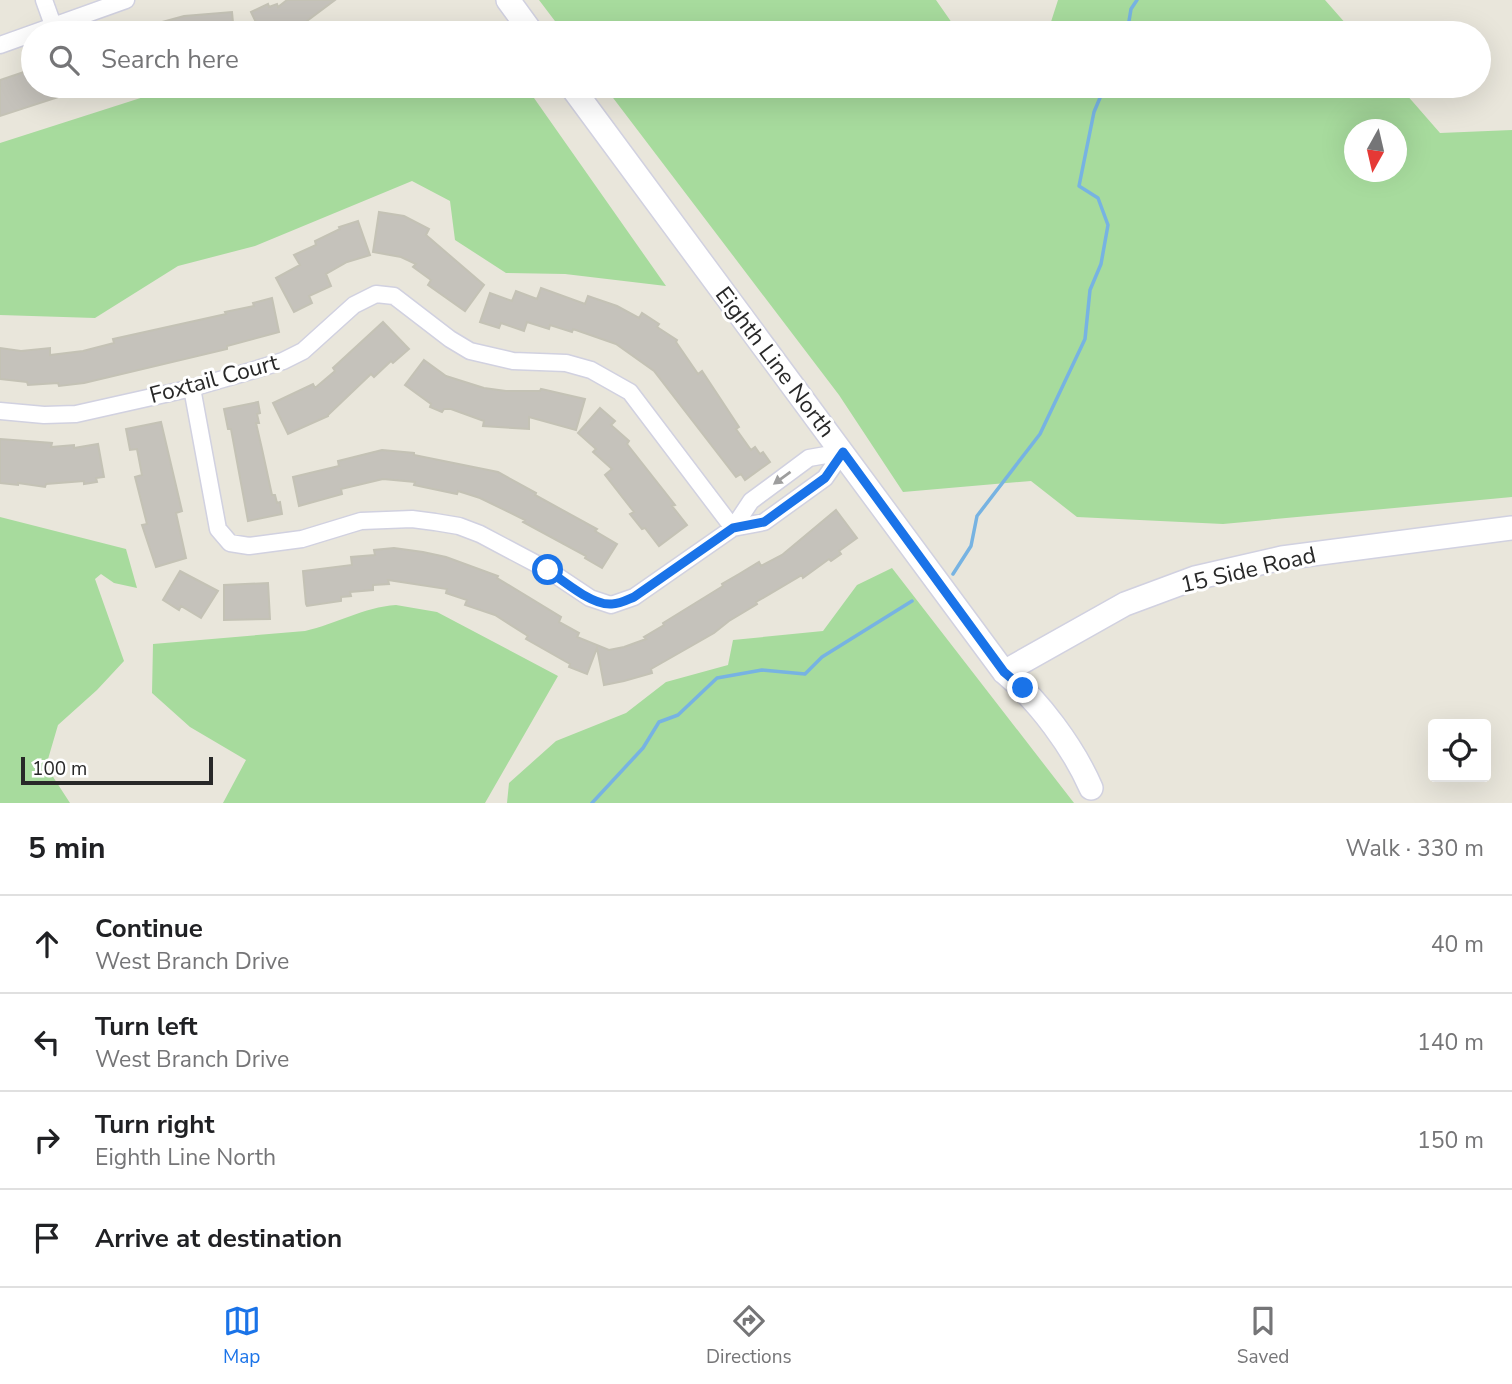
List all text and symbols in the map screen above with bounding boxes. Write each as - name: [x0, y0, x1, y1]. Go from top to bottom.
- search box: [21, 21, 1491, 98]
- icon: search: [45, 41, 83, 79]
- text: Search here: [101, 42, 239, 77]
- north arrow: [1344, 119, 1407, 182]
- street label: Eighth Line North: [708, 280, 842, 444]
- street label: Foxtail Court: [146, 347, 283, 411]
- one-way arrow: [772, 471, 791, 485]
- street label: 15 Side Road: [1177, 539, 1319, 601]
- route start: [532, 554, 563, 585]
- route end: [1007, 672, 1038, 703]
- map controls: [1428, 719, 1491, 782]
- button: locate: [1428, 719, 1491, 782]
- scale bar: [21, 754, 214, 786]
- text: 100 m: [32, 756, 87, 782]
- text: 5 min: [28, 828, 106, 869]
- text: Walk · 330 m: [1345, 833, 1484, 864]
- text: Continue: [95, 911, 203, 946]
- icon: ahead: [28, 925, 66, 963]
- text: 40 m: [1431, 929, 1484, 960]
- text: West Branch Drive: [95, 946, 289, 977]
- text: Turn left: [95, 1009, 198, 1044]
- icon: left: [28, 1023, 66, 1061]
- text: 140 m: [1417, 1027, 1484, 1058]
- text: West Branch Drive: [95, 1044, 289, 1075]
- text: Turn right: [95, 1107, 214, 1142]
- icon: right: [28, 1121, 66, 1159]
- text: 150 m: [1417, 1125, 1484, 1156]
- text: Eighth Line North: [95, 1142, 276, 1173]
- icon: arrive: [28, 1219, 66, 1257]
- text: Arrive at destination: [95, 1221, 342, 1256]
- tab: Map: [223, 1302, 261, 1370]
- tab: Directions: [706, 1302, 792, 1370]
- tab: Saved: [1237, 1302, 1289, 1370]

